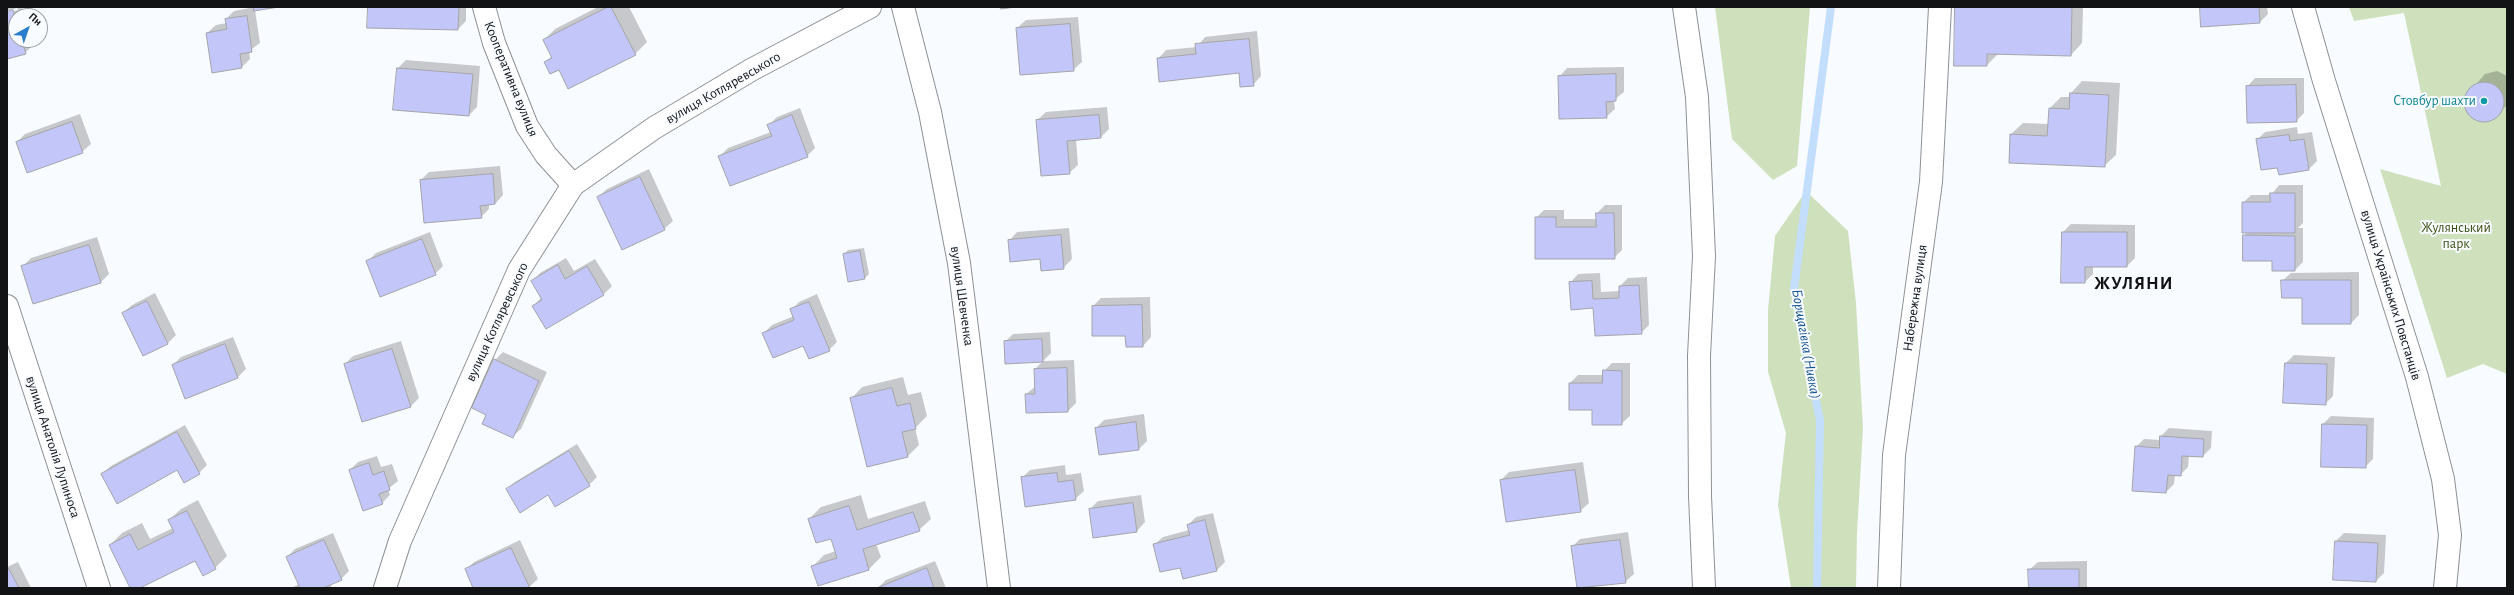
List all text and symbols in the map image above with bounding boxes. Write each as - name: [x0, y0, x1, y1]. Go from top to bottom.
- north arrow: [8, 8, 48, 48]
- text: Пн: [27, 11, 44, 28]
- street label: Кооперативна вулиця: [480, 19, 542, 139]
- street label: вулиця Котляревського: [663, 48, 783, 128]
- place label: Cтовбур шахти: [2393, 93, 2476, 109]
- marker: Cтовбур шахти: [2479, 96, 2489, 106]
- street label: вулиця Українських Повстанців: [2357, 208, 2425, 382]
- park label: Жулянський парк: [2421, 220, 2491, 252]
- street label: Набережна вулиця: [1899, 243, 1931, 353]
- street label: вулиця Шевченка: [947, 245, 977, 347]
- street label: вулиця Котляревського: [462, 260, 532, 384]
- district label: ЖУЛЯНИ: [2094, 273, 2174, 295]
- water label: Борщагівка (Нивка): [1787, 288, 1825, 400]
- street label: вулиця Анатолія Лупиноса: [22, 374, 84, 520]

